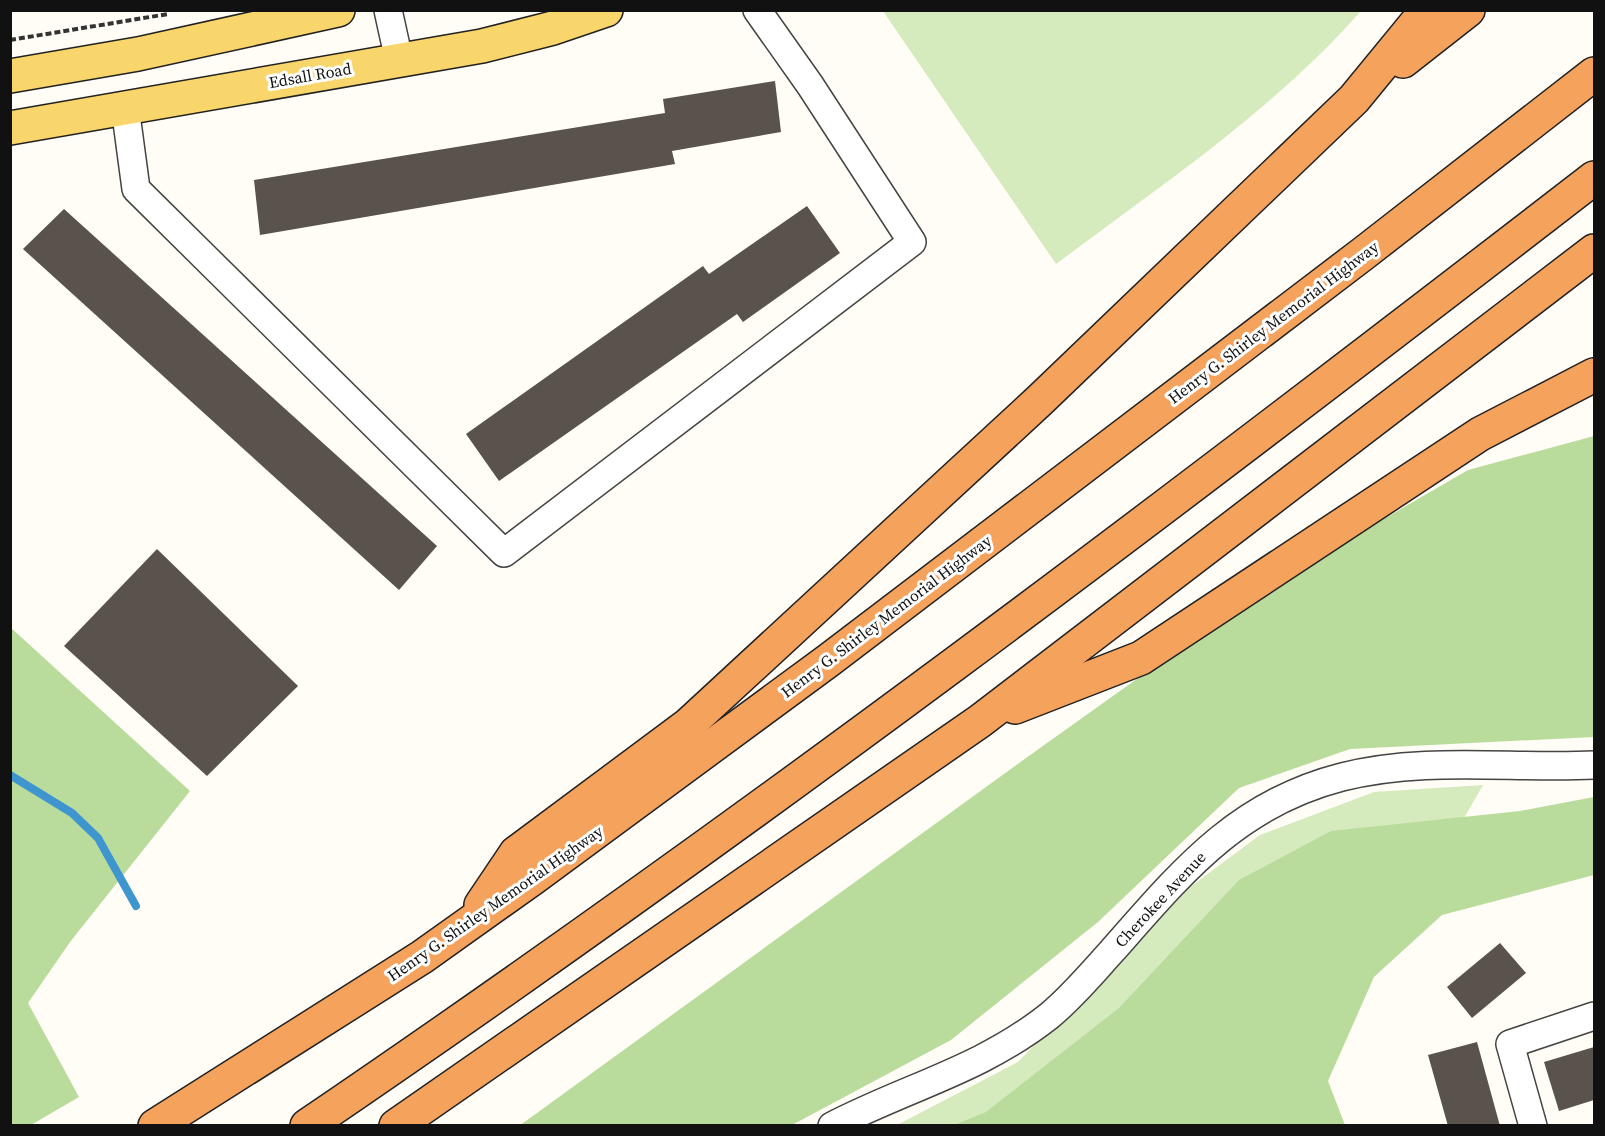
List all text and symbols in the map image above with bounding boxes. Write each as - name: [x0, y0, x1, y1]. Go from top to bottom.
- street label: Edsall Road: [267, 57, 353, 93]
- street label: Henry G. Shirley Memorial Highway: [1163, 235, 1383, 409]
- street label: Henry G. Shirley Memorial Highway: [776, 529, 996, 703]
- street label: Henry G. Shirley Memorial Highway: [383, 819, 608, 986]
- street label: Cherokee Avenue: [1110, 846, 1210, 952]

